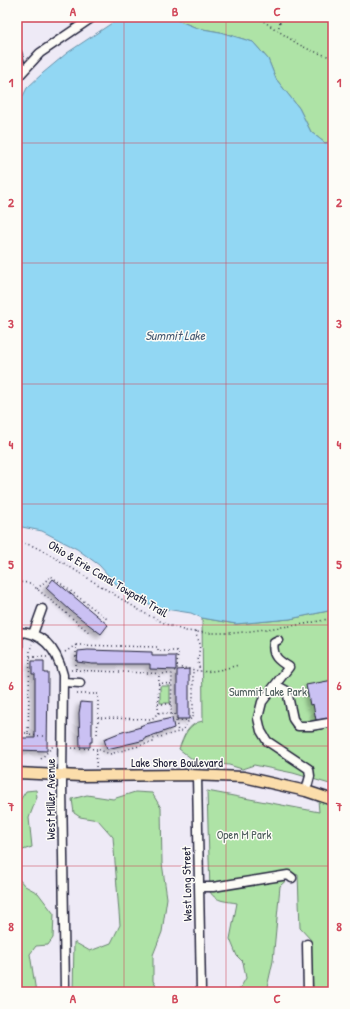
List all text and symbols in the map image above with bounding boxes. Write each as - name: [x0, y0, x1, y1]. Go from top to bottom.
- text: A: [70, 2, 77, 20]
- text: B: [172, 2, 179, 20]
- text: C: [273, 2, 281, 20]
- text: 1: [9, 73, 14, 91]
- text: 1: [337, 73, 342, 91]
- text: 2: [8, 193, 15, 211]
- text: 2: [336, 193, 343, 211]
- text: 3: [8, 314, 14, 332]
- text: 3: [336, 314, 342, 332]
- water label: Summit Lake: [145, 326, 206, 344]
- text: 4: [9, 435, 14, 453]
- text: 4: [337, 435, 342, 453]
- street label: Ohio & Erie Canal Towpath Trail: [45, 536, 172, 622]
- text: 5: [8, 555, 14, 573]
- text: 5: [336, 555, 342, 573]
- text: 6: [8, 676, 14, 694]
- text: 6: [336, 676, 342, 694]
- park label: Summit Lake Park: [229, 683, 307, 700]
- street label: Lake Shore Boulevard: [131, 754, 223, 771]
- street label: West Miller Avenue: [42, 758, 59, 840]
- text: 7: [7, 797, 15, 815]
- text: 7: [335, 797, 343, 815]
- park label: Open M Park: [217, 826, 271, 843]
- street label: West Long Street: [177, 846, 196, 921]
- text: 8: [8, 917, 14, 935]
- text: 8: [336, 917, 342, 935]
- text: A: [70, 989, 77, 1007]
- text: B: [172, 989, 179, 1007]
- text: C: [273, 989, 281, 1007]

